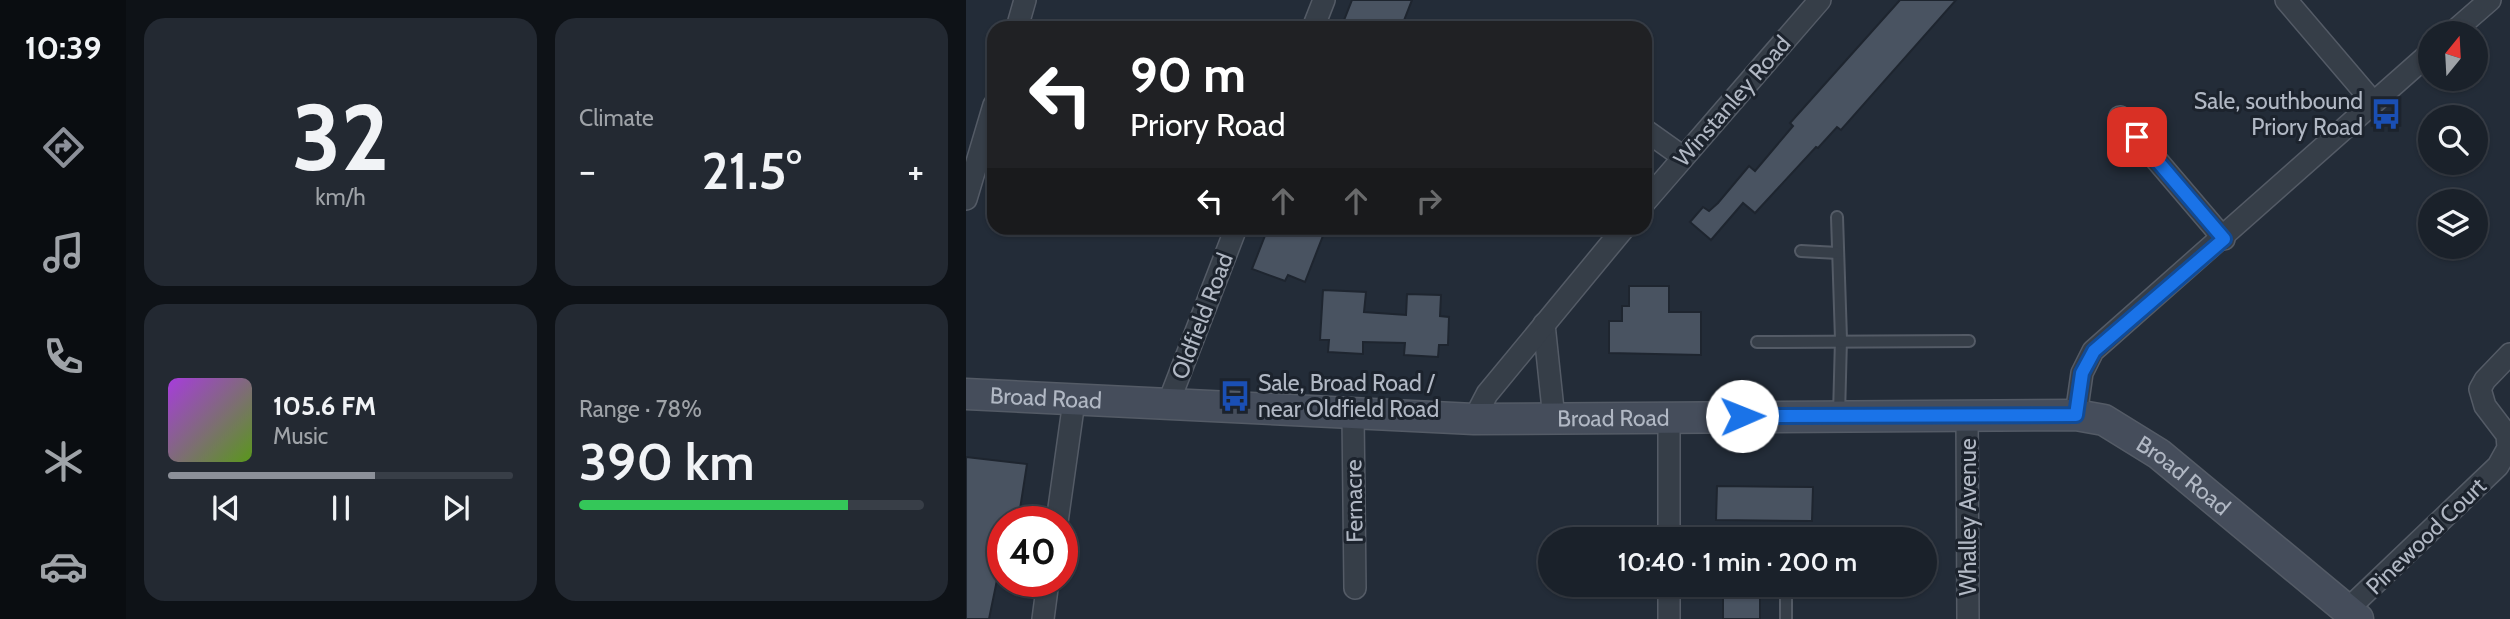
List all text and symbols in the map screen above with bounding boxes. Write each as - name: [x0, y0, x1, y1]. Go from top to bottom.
- north arrow: [2418, 21, 2488, 91]
- map controls: [2418, 21, 2488, 259]
- text: 10:39: [25, 28, 101, 67]
- street label: Winstanley Road: [1668, 30, 1796, 172]
- text: 90 m: [1130, 45, 1246, 104]
- icon: left: [1015, 49, 1106, 140]
- text: 32: [292, 82, 389, 193]
- place label: Sale, southbound Priory Road: [2194, 87, 2363, 141]
- bus stop icon: Sale, southbound Priory Road: [2369, 97, 2403, 131]
- text: Climate: [579, 104, 654, 132]
- text: Priory Road: [1130, 105, 1285, 144]
- button: search: [2418, 105, 2488, 175]
- pin: [2107, 107, 2167, 167]
- icon: arrive: [2118, 118, 2156, 156]
- icon: directions: [39, 123, 88, 172]
- text: 21.5°: [701, 139, 802, 202]
- text: −: [579, 147, 596, 194]
- text: +: [907, 147, 924, 194]
- icon: left: [1191, 182, 1229, 220]
- icon: ahead: [1264, 182, 1302, 220]
- icon: ahead: [1337, 182, 1375, 220]
- icon: right: [1410, 182, 1448, 220]
- text: km/h: [315, 183, 366, 211]
- button: layers: [2418, 189, 2488, 259]
- icon: music: [39, 228, 88, 277]
- street label: Oldfield Road: [1165, 249, 1239, 383]
- icon: phone: [39, 332, 88, 381]
- place label: Sale, Broad Road / near Oldfield Road: [1258, 369, 1439, 423]
- bus stop icon: Sale, Broad Road / near Oldfield Road: [1218, 379, 1252, 413]
- position arrow: [1705, 379, 1779, 453]
- street label: Broad Road: [989, 381, 1103, 415]
- text: 105.6 FM: [273, 390, 376, 422]
- text: Range · 78%: [579, 395, 702, 423]
- street label: Broad Road: [1557, 404, 1670, 432]
- text: Music: [273, 422, 328, 450]
- text: 390 km: [579, 430, 755, 493]
- street label: Broad Road: [2131, 430, 2236, 521]
- icon: climate: [39, 437, 88, 486]
- street label: Whalley Avenue: [1954, 438, 1982, 596]
- street label: Fernacre: [1339, 459, 1369, 543]
- street label: Pinewood Court: [2360, 472, 2492, 600]
- icon: previous: [207, 489, 245, 527]
- icon: pause: [322, 489, 360, 527]
- icon: next: [437, 489, 475, 527]
- speed limit sign: 40: [987, 506, 1078, 597]
- icon: car: [39, 542, 88, 591]
- text: 10:40 · 1 min · 200 m: [1618, 546, 1857, 578]

